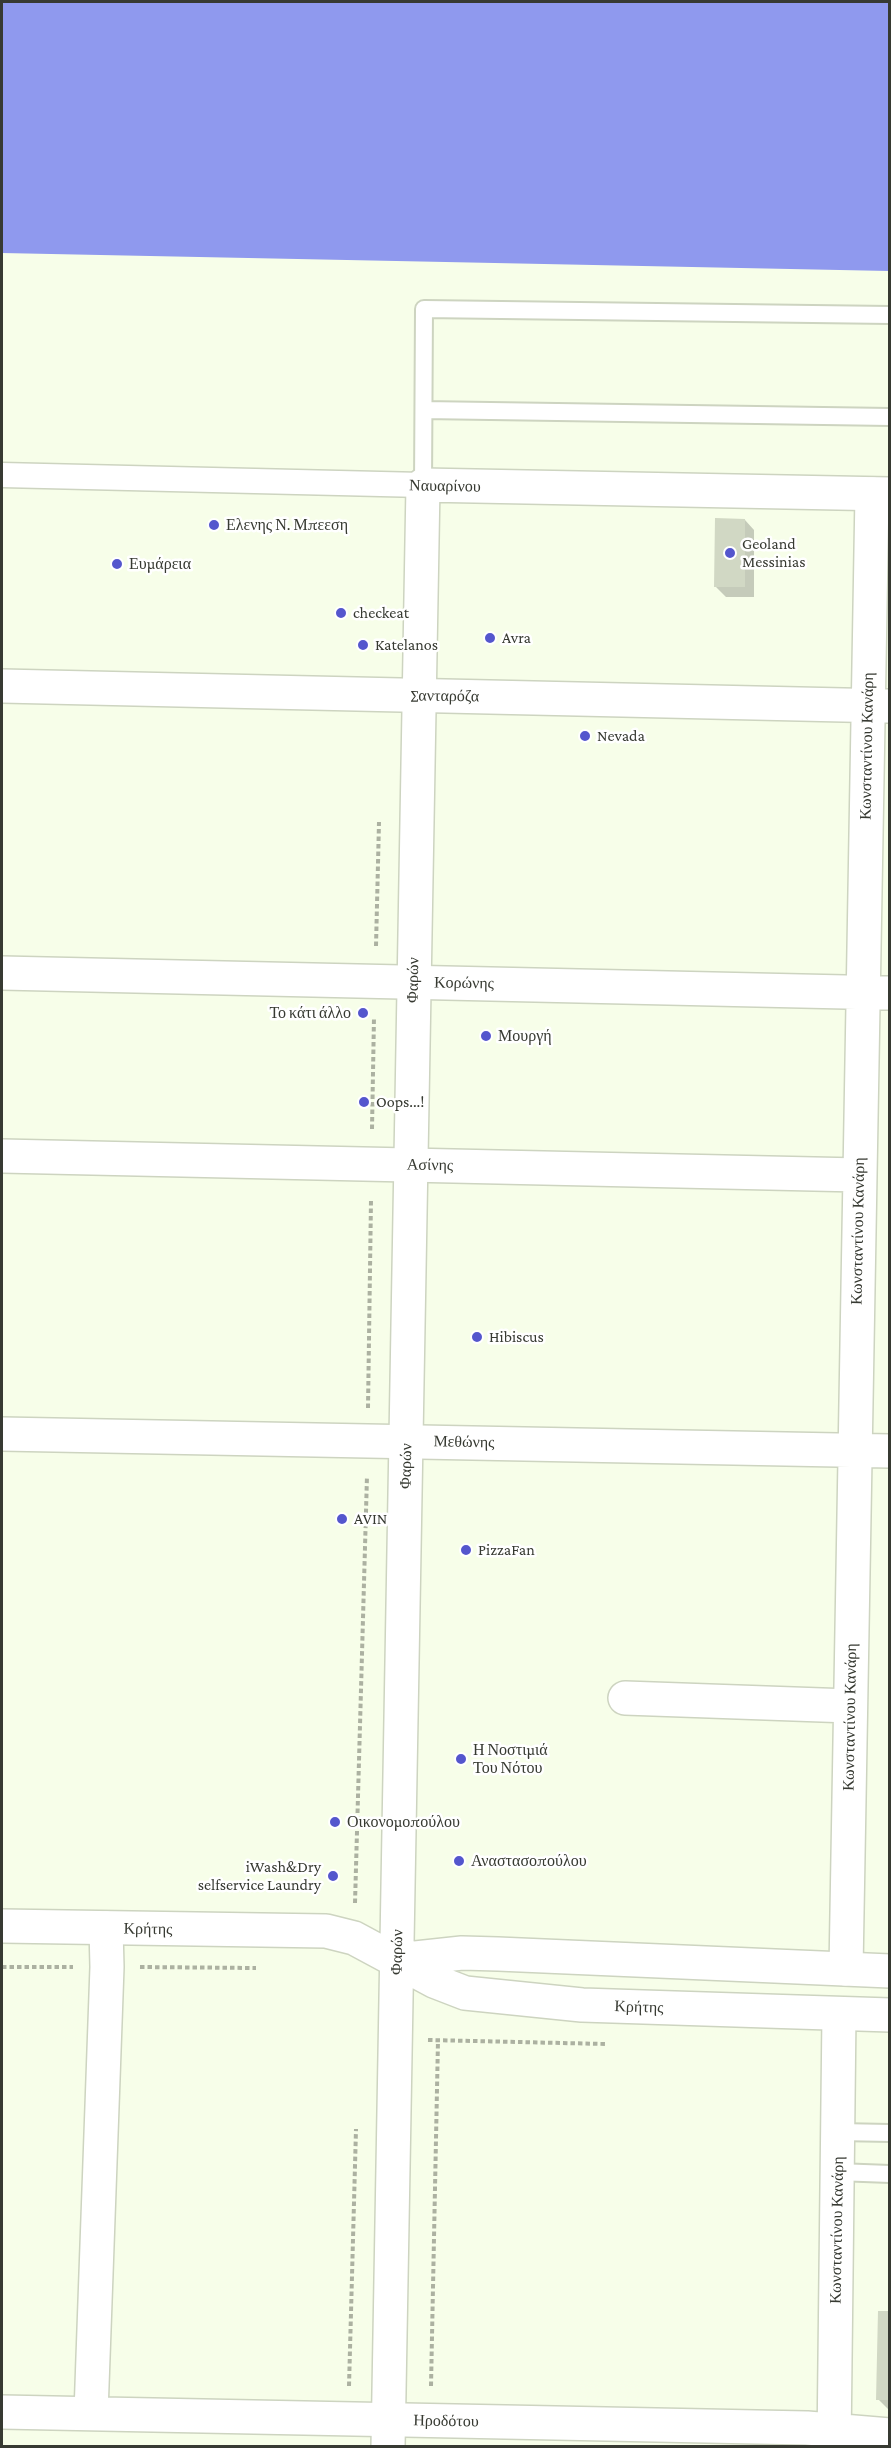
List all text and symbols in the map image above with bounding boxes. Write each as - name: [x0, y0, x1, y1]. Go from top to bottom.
- street label: Ναυαρίνου: [409, 476, 481, 496]
- place label: Ελενης Ν. Μπεεση: [226, 515, 348, 535]
- marker: Ελενης Ν. Μπεεση: [207, 518, 221, 532]
- place label: Geoland Messinias: [742, 534, 806, 572]
- marker: Geoland Messinias: [723, 546, 737, 560]
- place label: Ευμάρεια: [129, 554, 191, 574]
- marker: Ευμάρεια: [110, 557, 124, 571]
- place label: checkeat: [353, 603, 409, 623]
- marker: checkeat: [334, 606, 348, 620]
- place label: Avra: [502, 628, 531, 648]
- marker: Avra: [483, 631, 497, 645]
- place label: Katelanos: [375, 635, 438, 655]
- marker: Katelanos: [356, 638, 370, 652]
- street label: Κωνσταντίνου Κανάρη: [856, 672, 878, 820]
- street label: Σανταρόζα: [411, 686, 479, 706]
- place label: Nevada: [597, 726, 645, 746]
- marker: Nevada: [578, 729, 592, 743]
- street label: Φαρών: [403, 957, 423, 1003]
- street label: Κορώνης: [434, 973, 494, 993]
- place label: Το κάτι άλλο: [269, 1003, 351, 1023]
- marker: Το κάτι άλλο: [356, 1006, 370, 1020]
- place label: Μουργή: [498, 1026, 552, 1046]
- marker: Μουργή: [479, 1029, 493, 1043]
- place label: Oops...!: [376, 1092, 424, 1112]
- marker: Oops...!: [357, 1095, 371, 1109]
- street label: Ασίνης: [407, 1155, 453, 1175]
- street label: Κωνσταντίνου Κανάρη: [847, 1157, 869, 1305]
- place label: Hibiscus: [489, 1327, 544, 1347]
- marker: Hibiscus: [470, 1330, 484, 1344]
- street label: Μεθώνης: [433, 1432, 495, 1452]
- street label: Φαρών: [396, 1443, 416, 1489]
- place label: AVIN: [354, 1509, 387, 1529]
- marker: AVIN: [335, 1512, 349, 1526]
- place label: PizzaFan: [478, 1540, 535, 1560]
- marker: PizzaFan: [459, 1543, 473, 1557]
- street label: Κωνσταντίνου Κανάρη: [839, 1643, 861, 1791]
- place label: Η Νοστιμιά Του Νότου: [473, 1740, 548, 1778]
- marker: Η Νοστιμιά Του Νότου: [454, 1752, 468, 1766]
- place label: Οικονομοπούλου: [347, 1812, 460, 1832]
- marker: Οικονομοπούλου: [328, 1815, 342, 1829]
- place label: Αναστασοπούλου: [471, 1851, 587, 1871]
- marker: Αναστασοπούλου: [452, 1854, 466, 1868]
- place label: iWash&Dry selfservice Laundry: [198, 1857, 321, 1895]
- marker: iWash&Dry selfservice Laundry: [326, 1869, 340, 1883]
- street label: Κρήτης: [123, 1919, 173, 1939]
- street label: Φαρών: [387, 1929, 407, 1975]
- street label: Κρήτης: [614, 1997, 664, 2017]
- street label: Κωνσταντίνου Κανάρη: [826, 2156, 848, 2304]
- street label: Ηροδότου: [413, 2411, 479, 2431]

